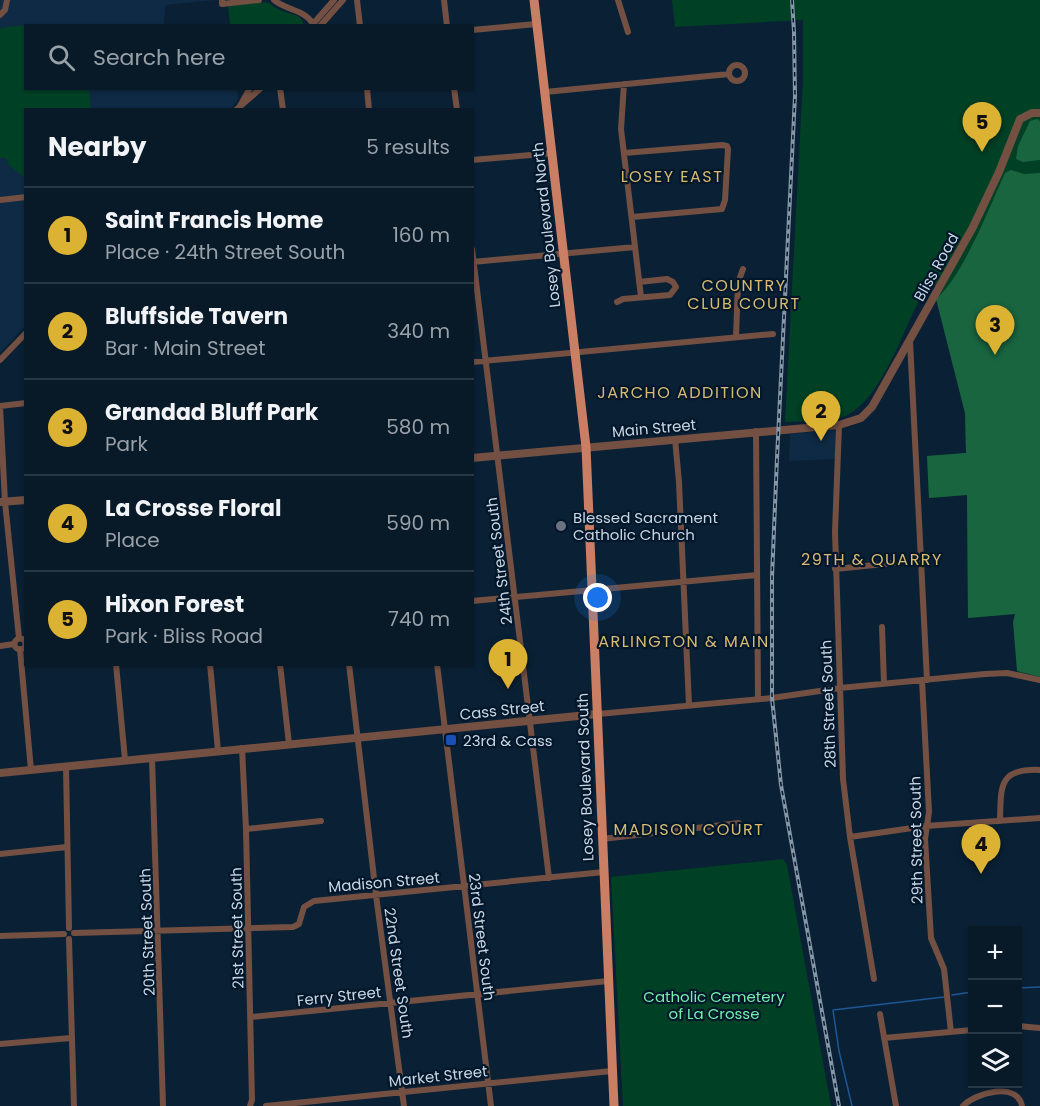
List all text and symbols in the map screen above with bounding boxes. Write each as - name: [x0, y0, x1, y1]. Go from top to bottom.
- search box: [24, 24, 474, 90]
- icon: search: [45, 41, 78, 74]
- text: Search here: [93, 42, 226, 73]
- pin: 5: [962, 102, 1002, 152]
- text: Nearby: [48, 129, 146, 165]
- text: 5 results: [366, 133, 450, 161]
- street label: Losey Boulevard North: [527, 141, 565, 309]
- district label: LOSEY EAST: [621, 165, 723, 188]
- text: Saint Francis Home: [105, 205, 323, 236]
- text: 1: [64, 221, 71, 249]
- text: 160 m: [392, 221, 450, 249]
- street label: Bliss Road: [909, 229, 963, 305]
- text: Place · 24th Street South: [105, 238, 345, 266]
- district label: COUNTRY CLUB COURT: [687, 274, 801, 315]
- text: Bluffside Tavern: [105, 301, 288, 332]
- pin: 3: [976, 306, 1014, 355]
- text: 2: [62, 317, 73, 345]
- text: 340 m: [387, 317, 450, 345]
- text: Bar · Main Street: [105, 334, 266, 362]
- district label: JARCHO ADDITION: [597, 381, 763, 404]
- pin: 2: [802, 392, 840, 441]
- text: Grandad Bluff Park: [105, 397, 318, 428]
- text: 3: [61, 413, 74, 441]
- text: 580 m: [386, 413, 450, 441]
- street label: Main Street: [611, 414, 697, 442]
- text: Park: [105, 430, 148, 458]
- text: La Crosse Floral: [105, 493, 281, 524]
- street label: 24th Street South: [481, 496, 517, 626]
- place label: Blessed Sacrament Catholic Church: [573, 507, 718, 545]
- text: 4: [61, 509, 74, 537]
- text: 590 m: [386, 509, 450, 537]
- marker: Blessed Sacrament Catholic Church: [554, 519, 568, 533]
- text: Place: [105, 526, 160, 554]
- district label: 29TH & QUARRY: [801, 548, 943, 571]
- your location: [583, 583, 612, 612]
- text: Hixon Forest: [105, 589, 244, 620]
- text: 5: [61, 605, 74, 633]
- text: 740 m: [388, 605, 450, 633]
- text: Park · Bliss Road: [105, 622, 263, 650]
- district label: ARLINGTON & MAIN: [598, 630, 770, 653]
- pin: 1: [488, 640, 528, 689]
- street label: 28th Street South: [815, 640, 841, 768]
- street label: Losey Boulevard South: [572, 692, 598, 862]
- street label: Cass Street: [458, 695, 546, 725]
- place label: 23rd & Cass: [463, 730, 553, 751]
- marker: 23rd & Cass: [444, 733, 458, 747]
- street label: 29th Street South: [904, 776, 928, 904]
- district label: MADISON COURT: [614, 818, 764, 841]
- pin: 4: [962, 824, 1000, 874]
- street label: 21st Street South: [225, 867, 249, 989]
- street label: Madison Street: [327, 867, 441, 897]
- street label: 20th Street South: [134, 868, 160, 996]
- street label: 23rd Street South: [464, 872, 500, 1002]
- street label: 22nd Street South: [379, 906, 419, 1040]
- map controls: [968, 926, 1022, 1088]
- button: +: [968, 926, 1022, 980]
- button: −: [968, 980, 1022, 1034]
- street label: Ferry Street: [296, 981, 382, 1011]
- park label: Catholic Cemetery of La Crosse: [643, 986, 785, 1024]
- button: layers: [968, 1034, 1022, 1088]
- street label: Market Street: [388, 1060, 488, 1092]

